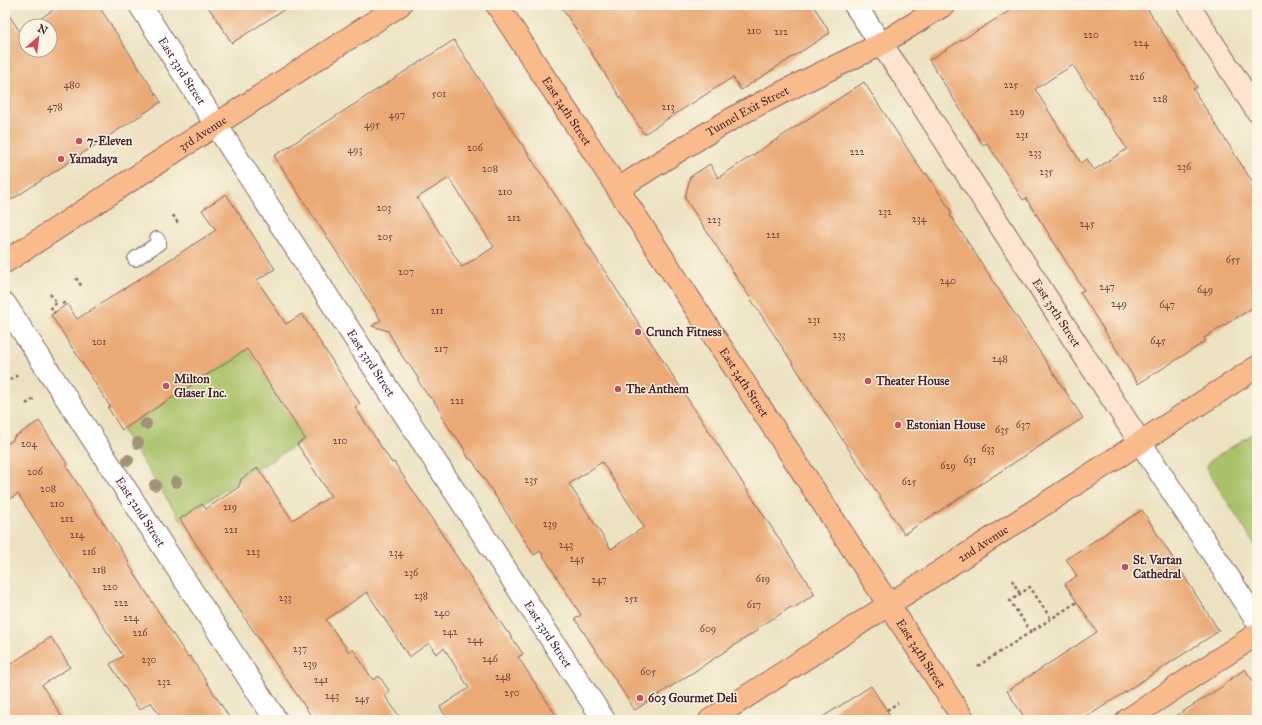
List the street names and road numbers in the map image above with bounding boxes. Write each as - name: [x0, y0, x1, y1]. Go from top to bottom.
- street label: East 33rd Street: [155, 34, 209, 108]
- street label: East 34th Street: [539, 74, 595, 149]
- street label: Tunnel Exit Street: [703, 83, 792, 139]
- street label: 3rd Avenue: [176, 113, 229, 154]
- street label: East 35th Street: [1029, 276, 1084, 350]
- street label: East 33rd Street: [344, 327, 398, 400]
- street label: East 34th Street: [716, 345, 772, 420]
- street label: East 32nd Street: [112, 474, 169, 550]
- street label: 2nd Avenue: [955, 522, 1011, 565]
- street label: East 33rd Street: [521, 598, 575, 671]
- street label: East 34th Street: [893, 617, 949, 692]

